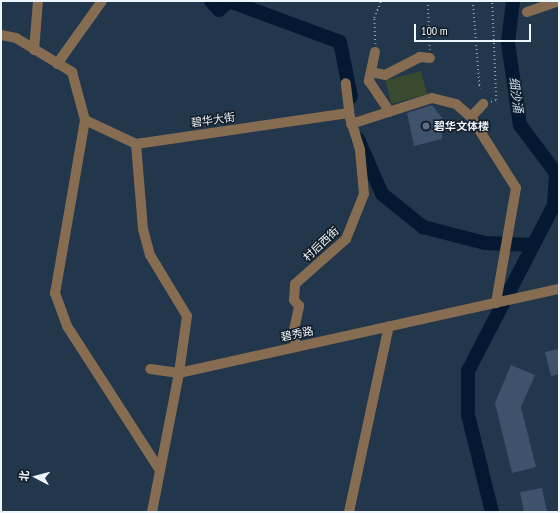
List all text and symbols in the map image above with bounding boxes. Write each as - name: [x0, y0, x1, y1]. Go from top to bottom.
- scale bar: [416, 16, 533, 42]
- text: 100 m: [421, 23, 448, 38]
- water label: 细沙涌: [506, 76, 526, 114]
- street label: 碧华大街: [190, 110, 236, 130]
- place label: 碧华文体楼: [434, 119, 489, 133]
- marker: 碧华文体楼: [421, 121, 431, 131]
- street label: 村后西街: [300, 224, 342, 264]
- street label: 碧秀路: [279, 324, 315, 344]
- north arrow: [16, 457, 56, 497]
- text: 北: [17, 470, 32, 482]

